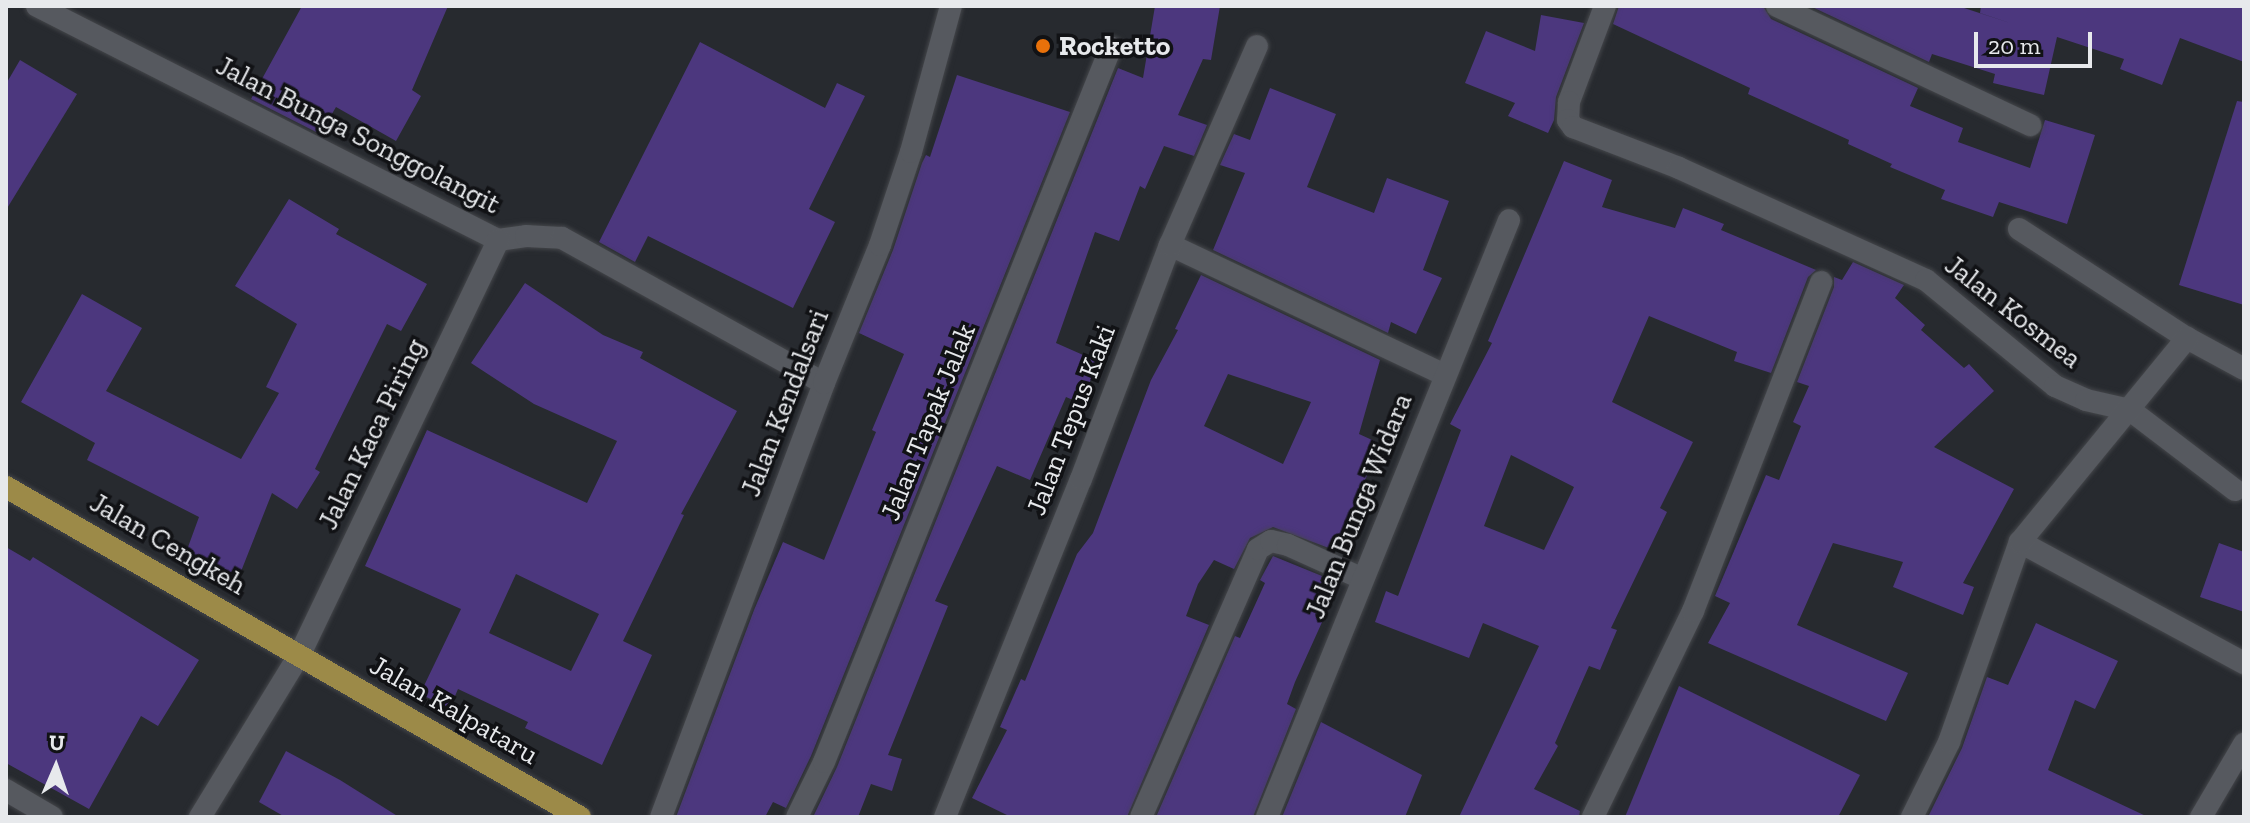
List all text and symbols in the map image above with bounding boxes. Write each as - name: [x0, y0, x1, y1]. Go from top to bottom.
- scale bar: [1978, 16, 2096, 66]
- place label: Rocketto: [1059, 29, 1170, 63]
- text: 20 m: [1988, 31, 2040, 60]
- marker: Rocketto: [1034, 37, 1052, 55]
- street label: Jalan Bunga Songgolangit: [211, 49, 505, 221]
- street label: Jalan Kosmea: [1938, 248, 2088, 376]
- street label: Jalan Kendalsari: [734, 305, 836, 501]
- street label: Jalan Tapak Jalak: [873, 318, 983, 526]
- street label: Jalan Tepus Kaki: [1019, 320, 1123, 520]
- street label: Jalan Kaca Piring: [311, 333, 433, 535]
- street label: Jalan Bunga Widara: [1298, 388, 1420, 624]
- street label: Jalan Cengkeh: [84, 486, 252, 602]
- street label: Jalan Kalpataru: [364, 648, 544, 772]
- north arrow: [16, 727, 96, 807]
- text: U: [48, 729, 65, 756]

